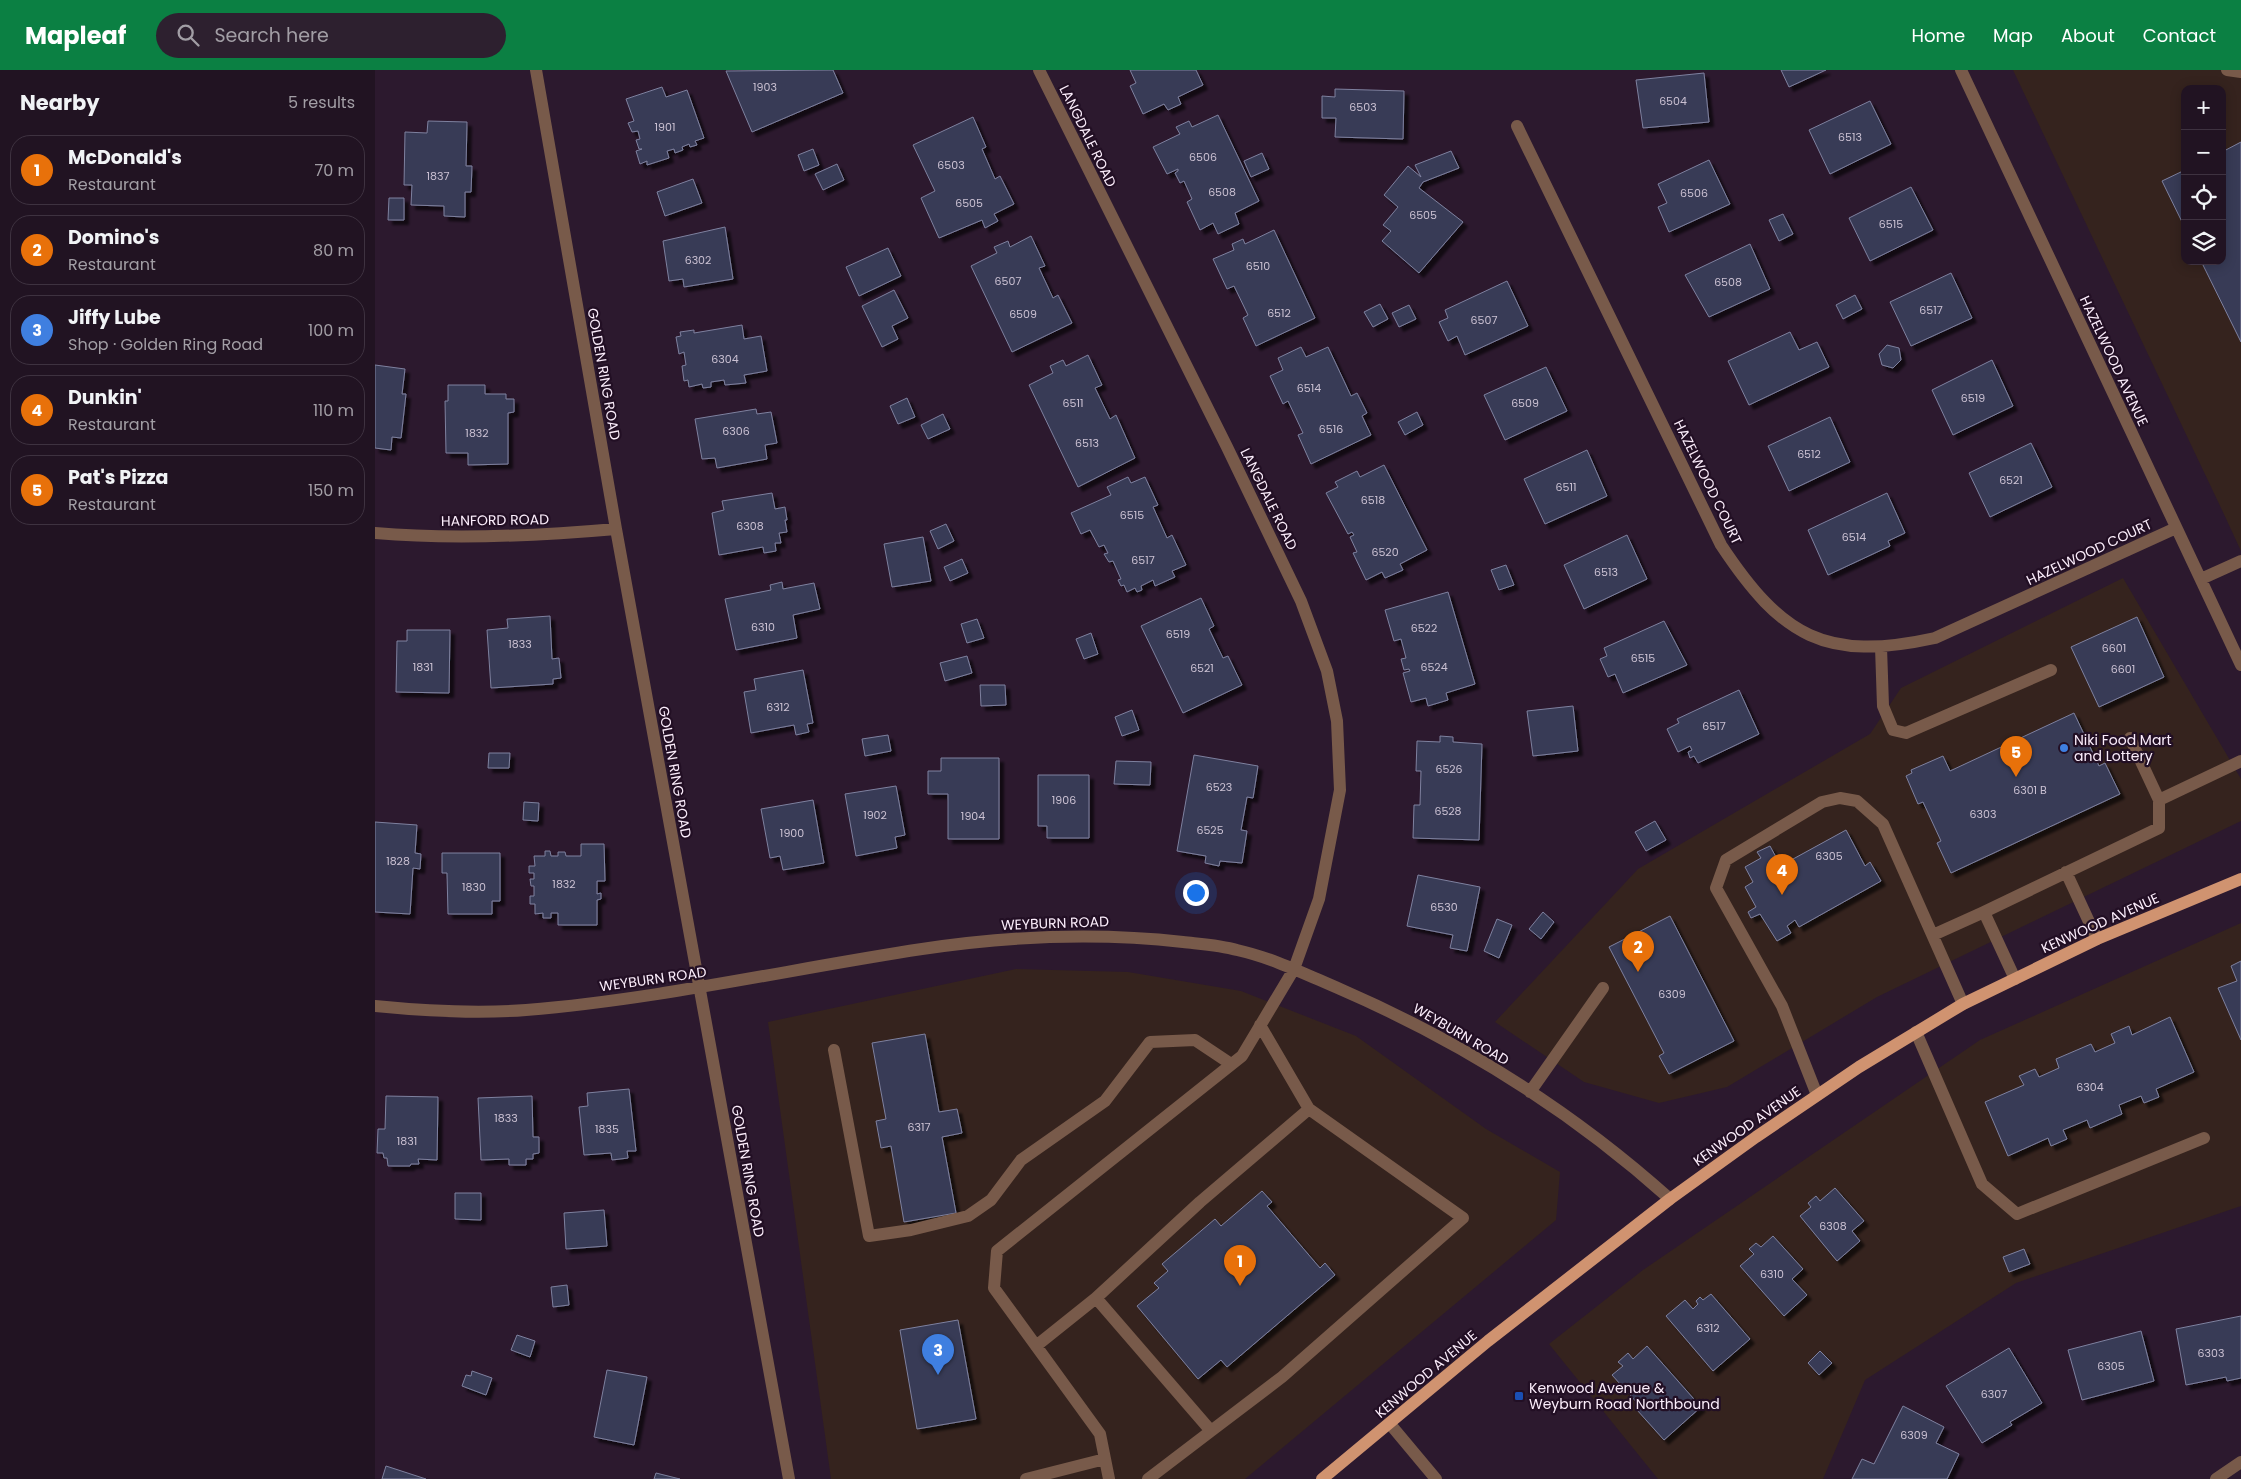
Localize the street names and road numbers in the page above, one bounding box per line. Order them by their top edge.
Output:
street label: LANGDALE ROAD [1055,82,1121,191]
street label: HAZELWOOD AVENUE [2075,293,2153,429]
street label: GOLDEN RING ROAD [583,306,625,442]
street label: HAZELWOOD COURT [1669,416,1747,548]
street label: LANGDALE ROAD [1236,445,1302,554]
street label: HANFORD ROAD [441,509,549,531]
street label: HAZELWOOD COURT [2023,514,2156,590]
street label: GOLDEN RING ROAD [654,704,696,840]
street label: KENWOOD AVENUE [2038,888,2162,958]
street label: WEYBURN ROAD [1001,911,1109,935]
street label: WEYBURN ROAD [598,962,708,996]
street label: WEYBURN ROAD [1409,998,1513,1070]
street label: KENWOOD AVENUE [1689,1081,1805,1171]
street label: GOLDEN RING ROAD [727,1103,769,1239]
street label: KENWOOD AVENUE [1371,1325,1481,1423]

